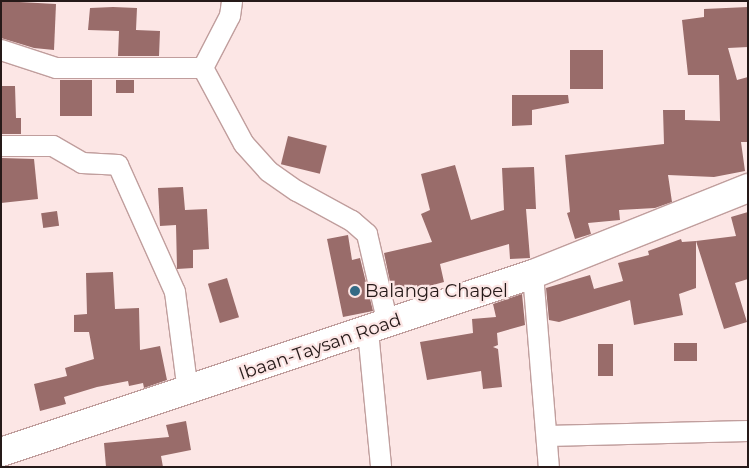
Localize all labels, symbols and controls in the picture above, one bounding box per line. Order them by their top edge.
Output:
place label: Balanga Chapel [365,280,508,302]
marker: Balanga Chapel [349,285,361,297]
street label: Ibaan-Taysan Road [236,309,404,385]

